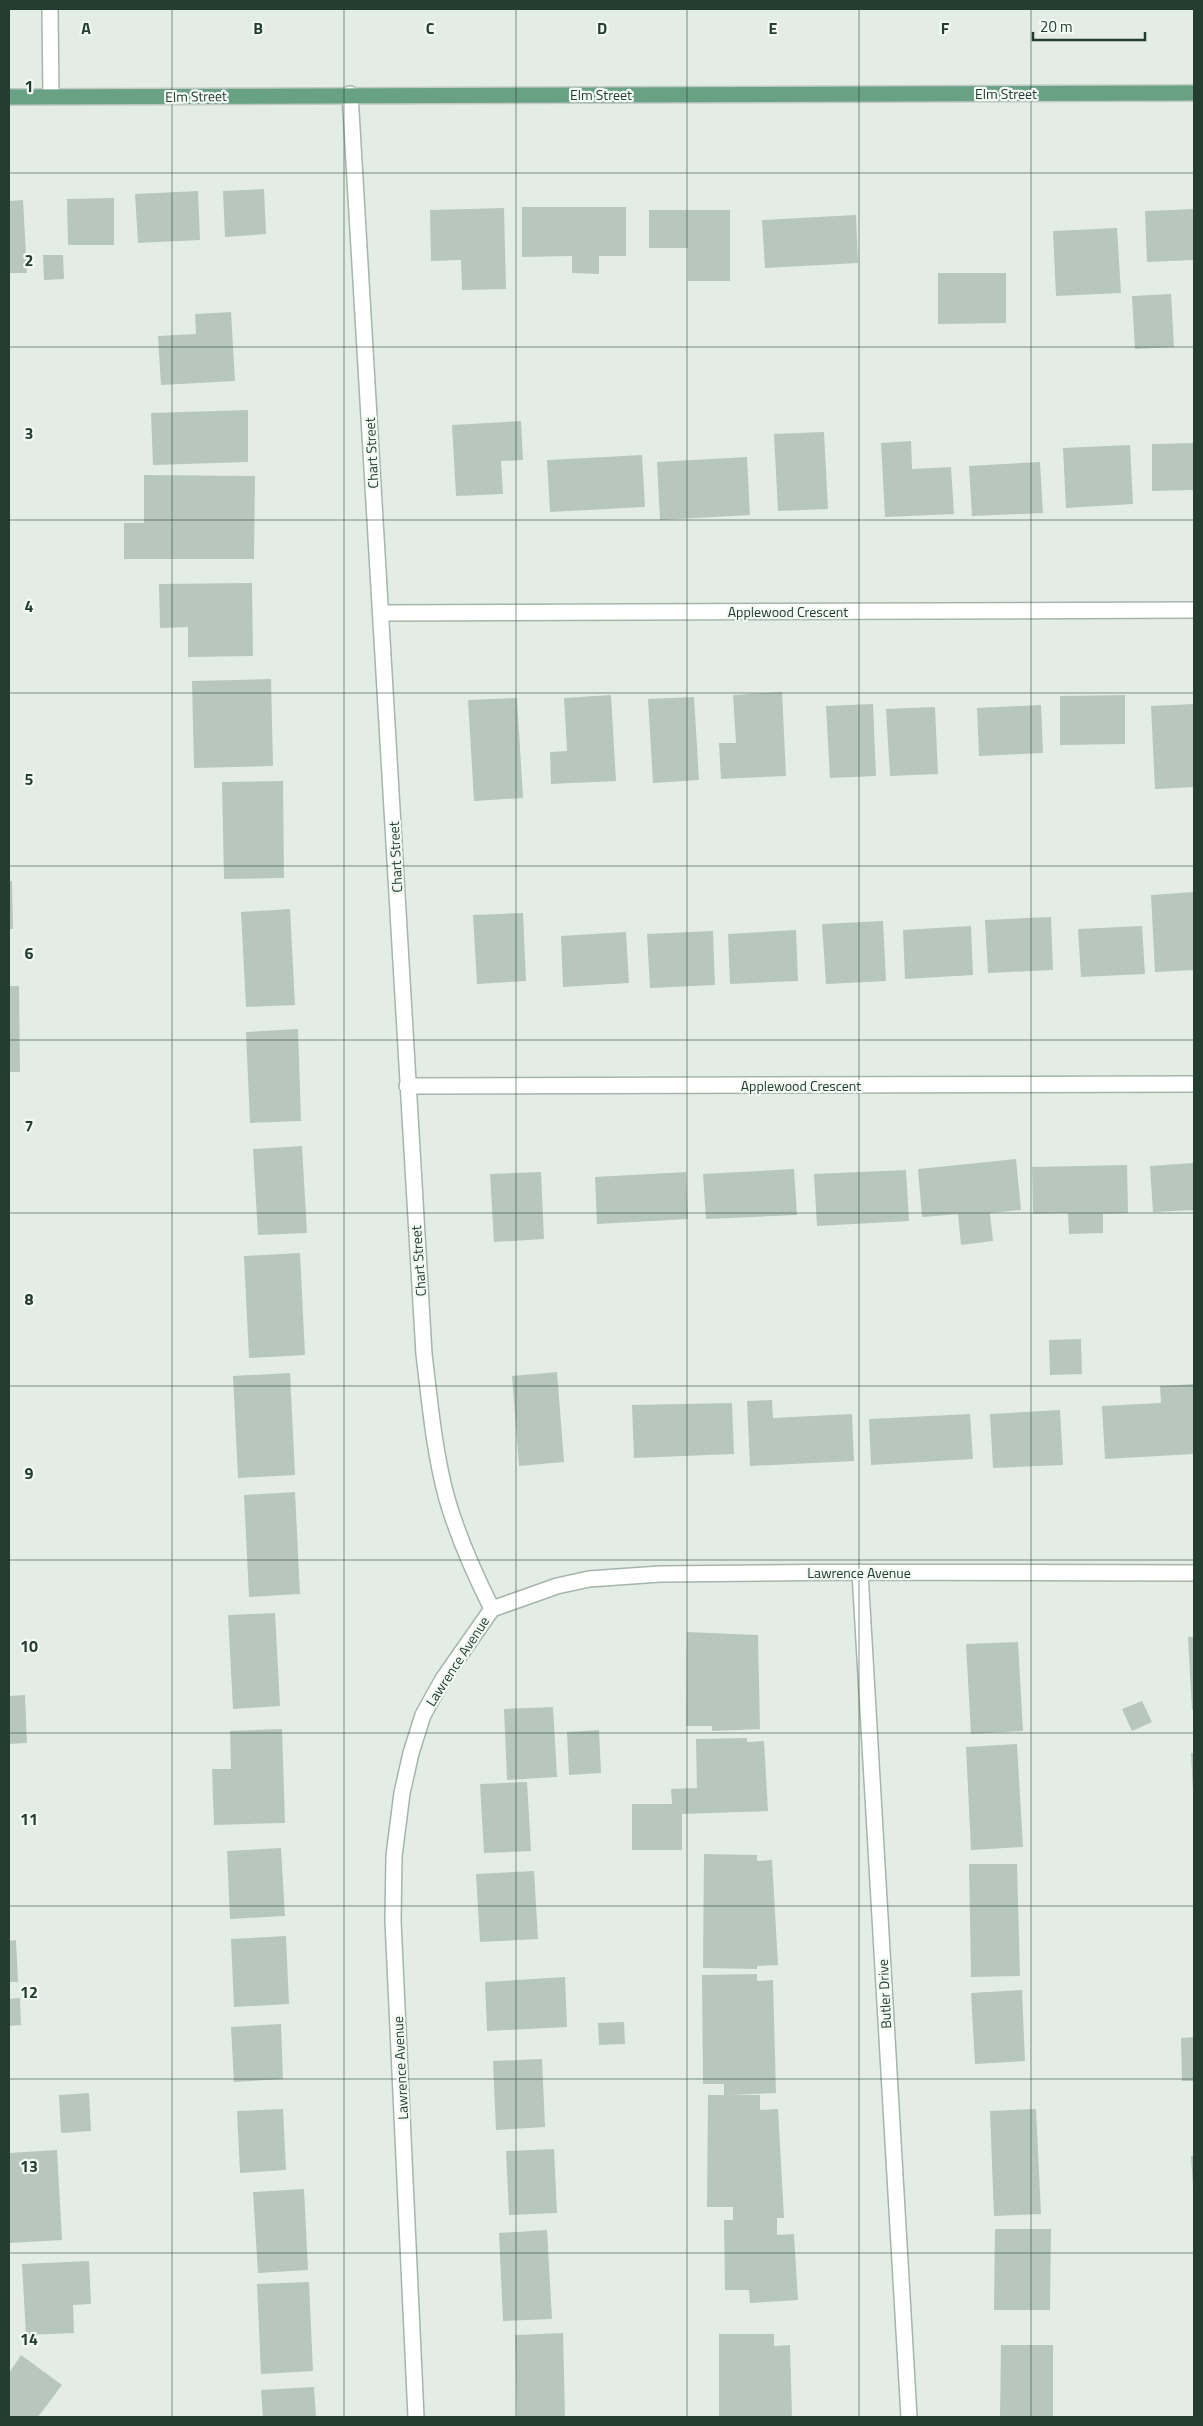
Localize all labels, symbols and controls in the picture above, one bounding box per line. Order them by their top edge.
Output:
scale bar [1033,10,1146,42]
text: 20 m [1040,15,1073,38]
text: A [81,16,91,40]
text: B [253,16,263,40]
text: C [426,16,435,40]
text: D [597,16,607,40]
text: E [769,16,778,40]
text: F [941,16,950,40]
text: 1 [25,74,33,98]
street label: Elm Street [975,83,1037,104]
street label: Elm Street [570,84,632,105]
street label: Elm Street [165,85,227,107]
text: 2 [25,248,33,272]
street label: Chart Street [359,417,383,489]
text: 3 [25,421,33,445]
text: 4 [25,594,34,618]
street label: Applewood Crescent [728,601,848,622]
text: 5 [25,767,34,791]
street label: Chart Street [383,821,407,893]
text: 6 [25,941,34,965]
street label: Applewood Crescent [741,1075,861,1096]
text: 7 [25,1114,33,1138]
street label: Chart Street [405,1225,431,1297]
text: 8 [25,1287,34,1311]
text: 9 [25,1461,34,1485]
street label: Lawrence Avenue [807,1562,911,1583]
street label: Lawrence Avenue [420,1612,494,1710]
text: 10 [20,1634,38,1658]
text: 11 [20,1807,38,1831]
street label: Butler Drive [872,1959,896,2029]
text: 12 [20,1980,38,2004]
street label: Lawrence Avenue [387,2016,413,2120]
text: 13 [20,2154,38,2178]
text: 14 [20,2327,38,2351]

